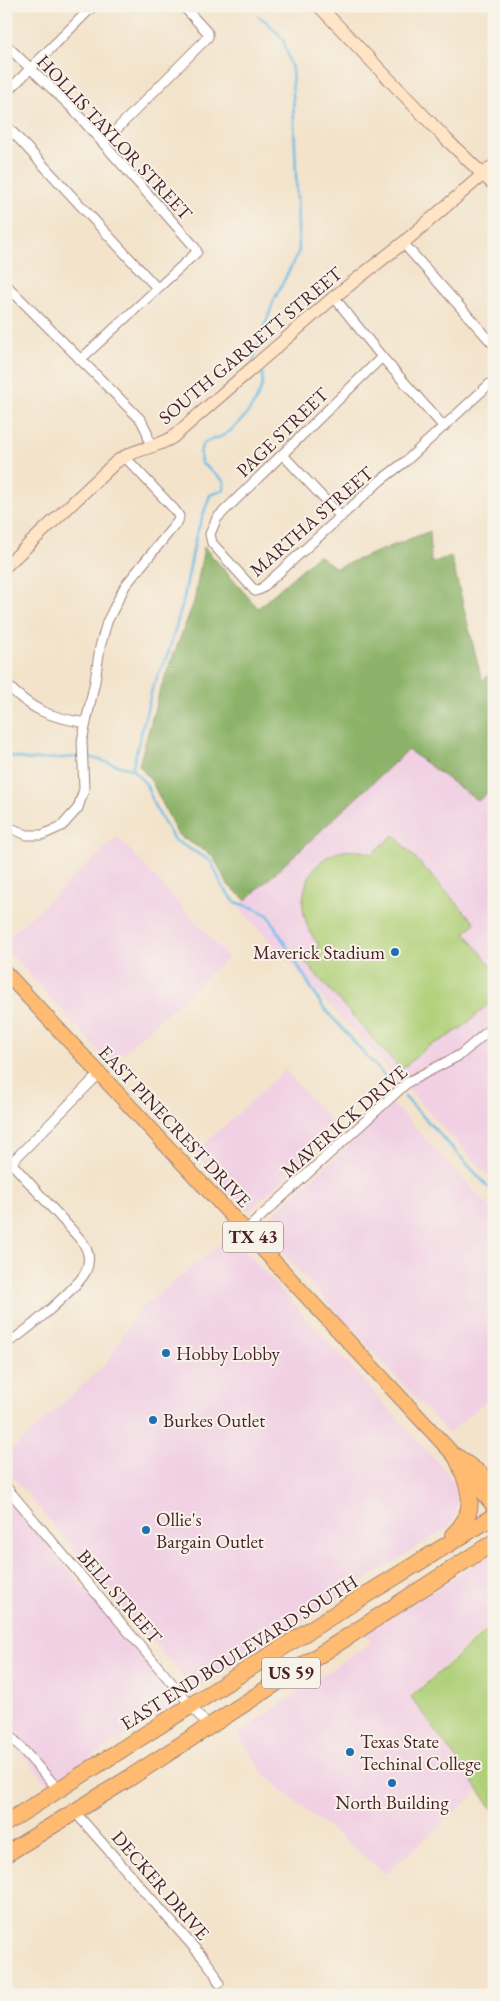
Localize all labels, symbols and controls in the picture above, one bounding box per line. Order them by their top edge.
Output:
street label: HOLLIS TAYLOR STREET [31,49,198,225]
street label: SOUTH GARRETT STREET [153,261,348,430]
street label: PAGE STREET [231,382,334,483]
street label: MARTHA STREET [244,461,379,582]
place label: Maverick Stadium [253,940,385,965]
marker: Maverick Stadium [389,946,401,958]
street label: EAST PINECREST DRIVE [93,1040,257,1213]
street label: MAVERICK DRIVE [276,1060,413,1183]
road number: TX 43 [223,1222,283,1252]
place label: Hobby Lobby [176,1341,281,1366]
marker: Hobby Lobby [160,1347,172,1359]
place label: Burkes Outlet [163,1408,265,1433]
marker: Burkes Outlet [147,1414,159,1426]
place label: Ollie's Bargain Outlet [156,1507,264,1554]
marker: Ollie's Bargain Outlet [140,1524,152,1536]
street label: BELL STREET [72,1544,168,1649]
street label: EAST END BOULEVARD SOUTH [116,1569,363,1736]
road number: US 59 [262,1658,320,1689]
place label: Texas State Techinal College [360,1729,481,1776]
marker: Texas State Techinal College [344,1746,356,1758]
marker: North Building [386,1777,398,1789]
place label: North Building [335,1790,449,1815]
street label: DECKER DRIVE [106,1825,215,1946]

